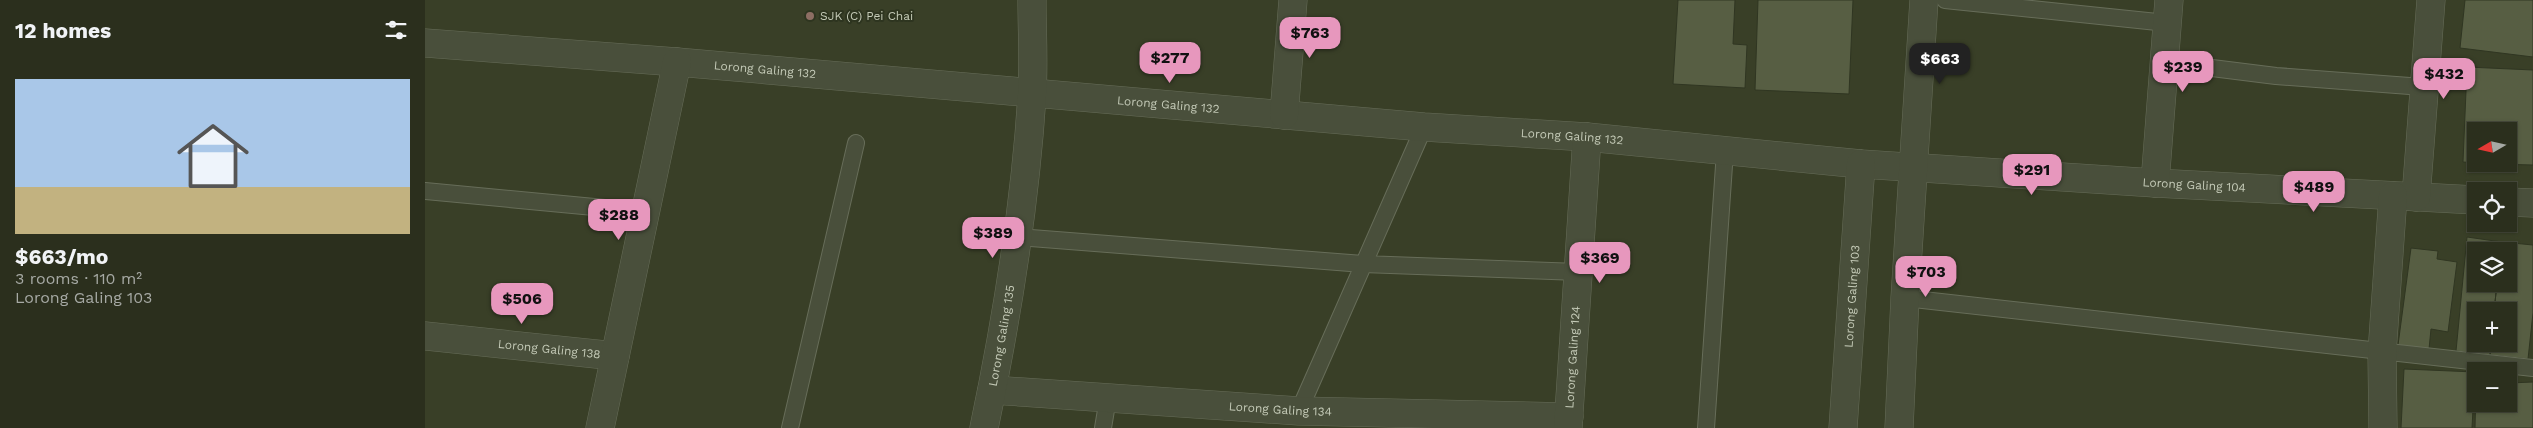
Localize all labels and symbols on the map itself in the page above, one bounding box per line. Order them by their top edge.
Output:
place label: SJK (C) Pei Chai [820,9,913,23]
marker: SJK (C) Pei Chai [804,10,816,22]
pin: $763 [1280,17,1340,59]
pin: $277 [1140,42,1200,84]
pin: $663 [1910,42,1970,85]
pin: $239 [2153,51,2213,93]
street label: Lorong Galing 132 [713,58,817,81]
pin: $432 [2414,58,2474,100]
street label: Lorong Galing 132 [1117,93,1220,116]
north arrow [2467,122,2517,172]
street label: Lorong Galing 132 [1520,126,1624,148]
pin: $291 [2002,154,2062,196]
pin: $489 [2284,170,2344,213]
street label: Lorong Galing 104 [2142,175,2246,195]
pin: $288 [589,198,649,241]
pin: $389 [963,216,1023,259]
pin: $369 [1570,242,1630,284]
street label: Lorong Galing 103 [1841,244,1862,348]
pin: $703 [1896,256,1956,298]
pin: $506 [492,282,552,325]
street label: Lorong Galing 135 [986,284,1017,388]
street label: Lorong Galing 124 [1562,305,1583,409]
street label: Lorong Galing 138 [497,337,601,361]
street label: Lorong Galing 134 [1228,399,1332,419]

